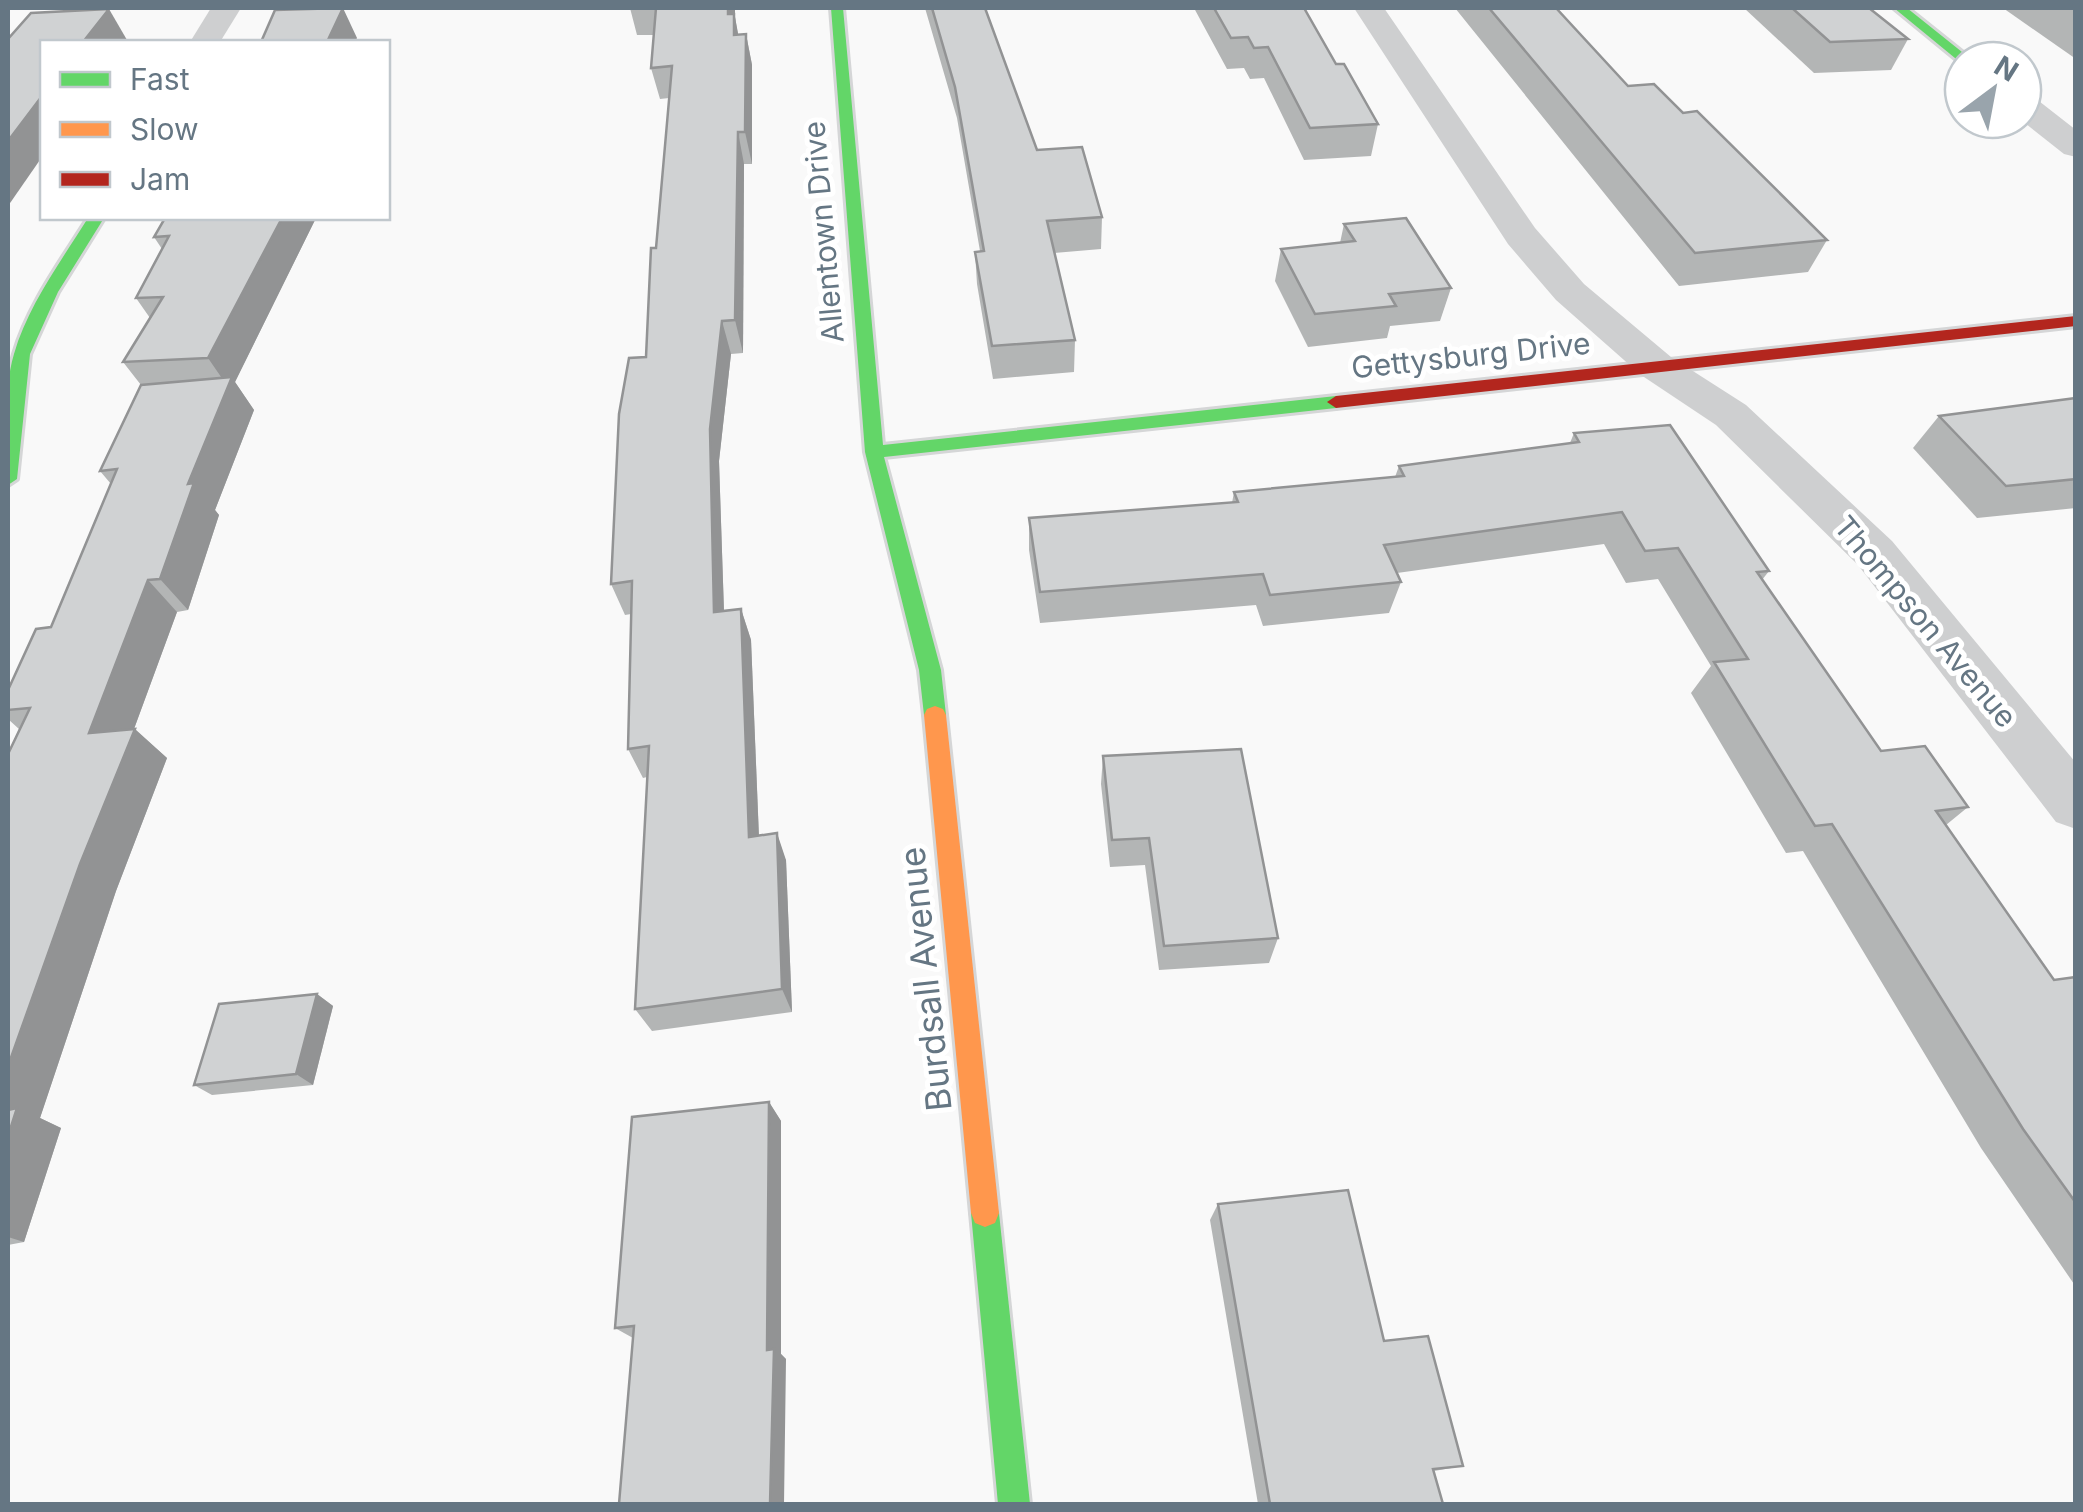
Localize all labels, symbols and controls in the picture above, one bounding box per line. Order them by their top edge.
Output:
legend [40,40,390,220]
north arrow [1943,40,2043,140]
text: N [1988,49,2024,89]
text: Fast [130,61,190,97]
text: Slow [130,111,199,147]
street label: Allentown Drive [795,120,851,345]
text: Jam [130,161,190,197]
street label: Gettysburg Drive [1350,325,1592,385]
street label: Thompson Avenue [1827,508,2025,734]
street label: Burdsall Avenue [890,845,960,1113]

